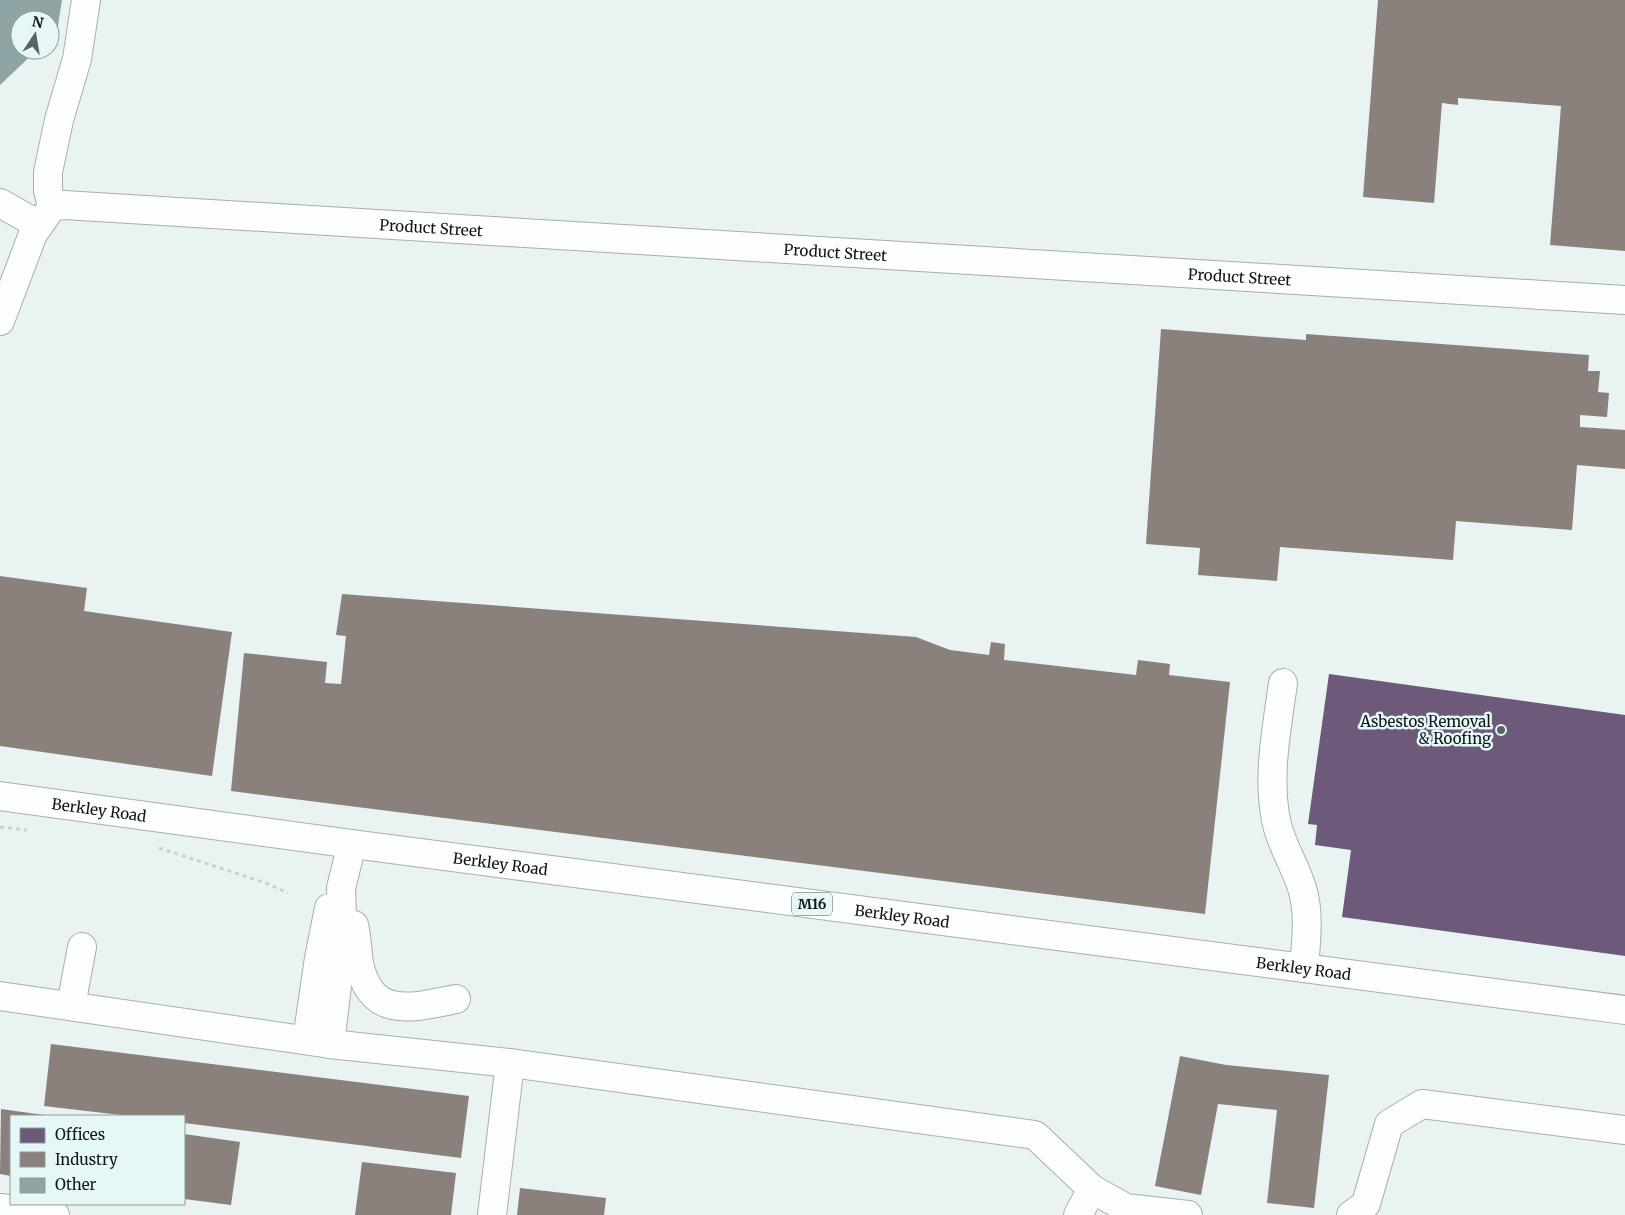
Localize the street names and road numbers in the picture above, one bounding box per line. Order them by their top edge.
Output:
street label: Product Street [379,215,483,240]
street label: Product Street [783,239,888,265]
street label: Product Street [1187,264,1292,289]
street label: Berkley Road [51,794,148,825]
street label: Berkley Road [452,848,549,879]
road number: M16 [792,892,832,916]
street label: Berkley Road [854,900,951,931]
street label: Berkley Road [1255,953,1352,984]

